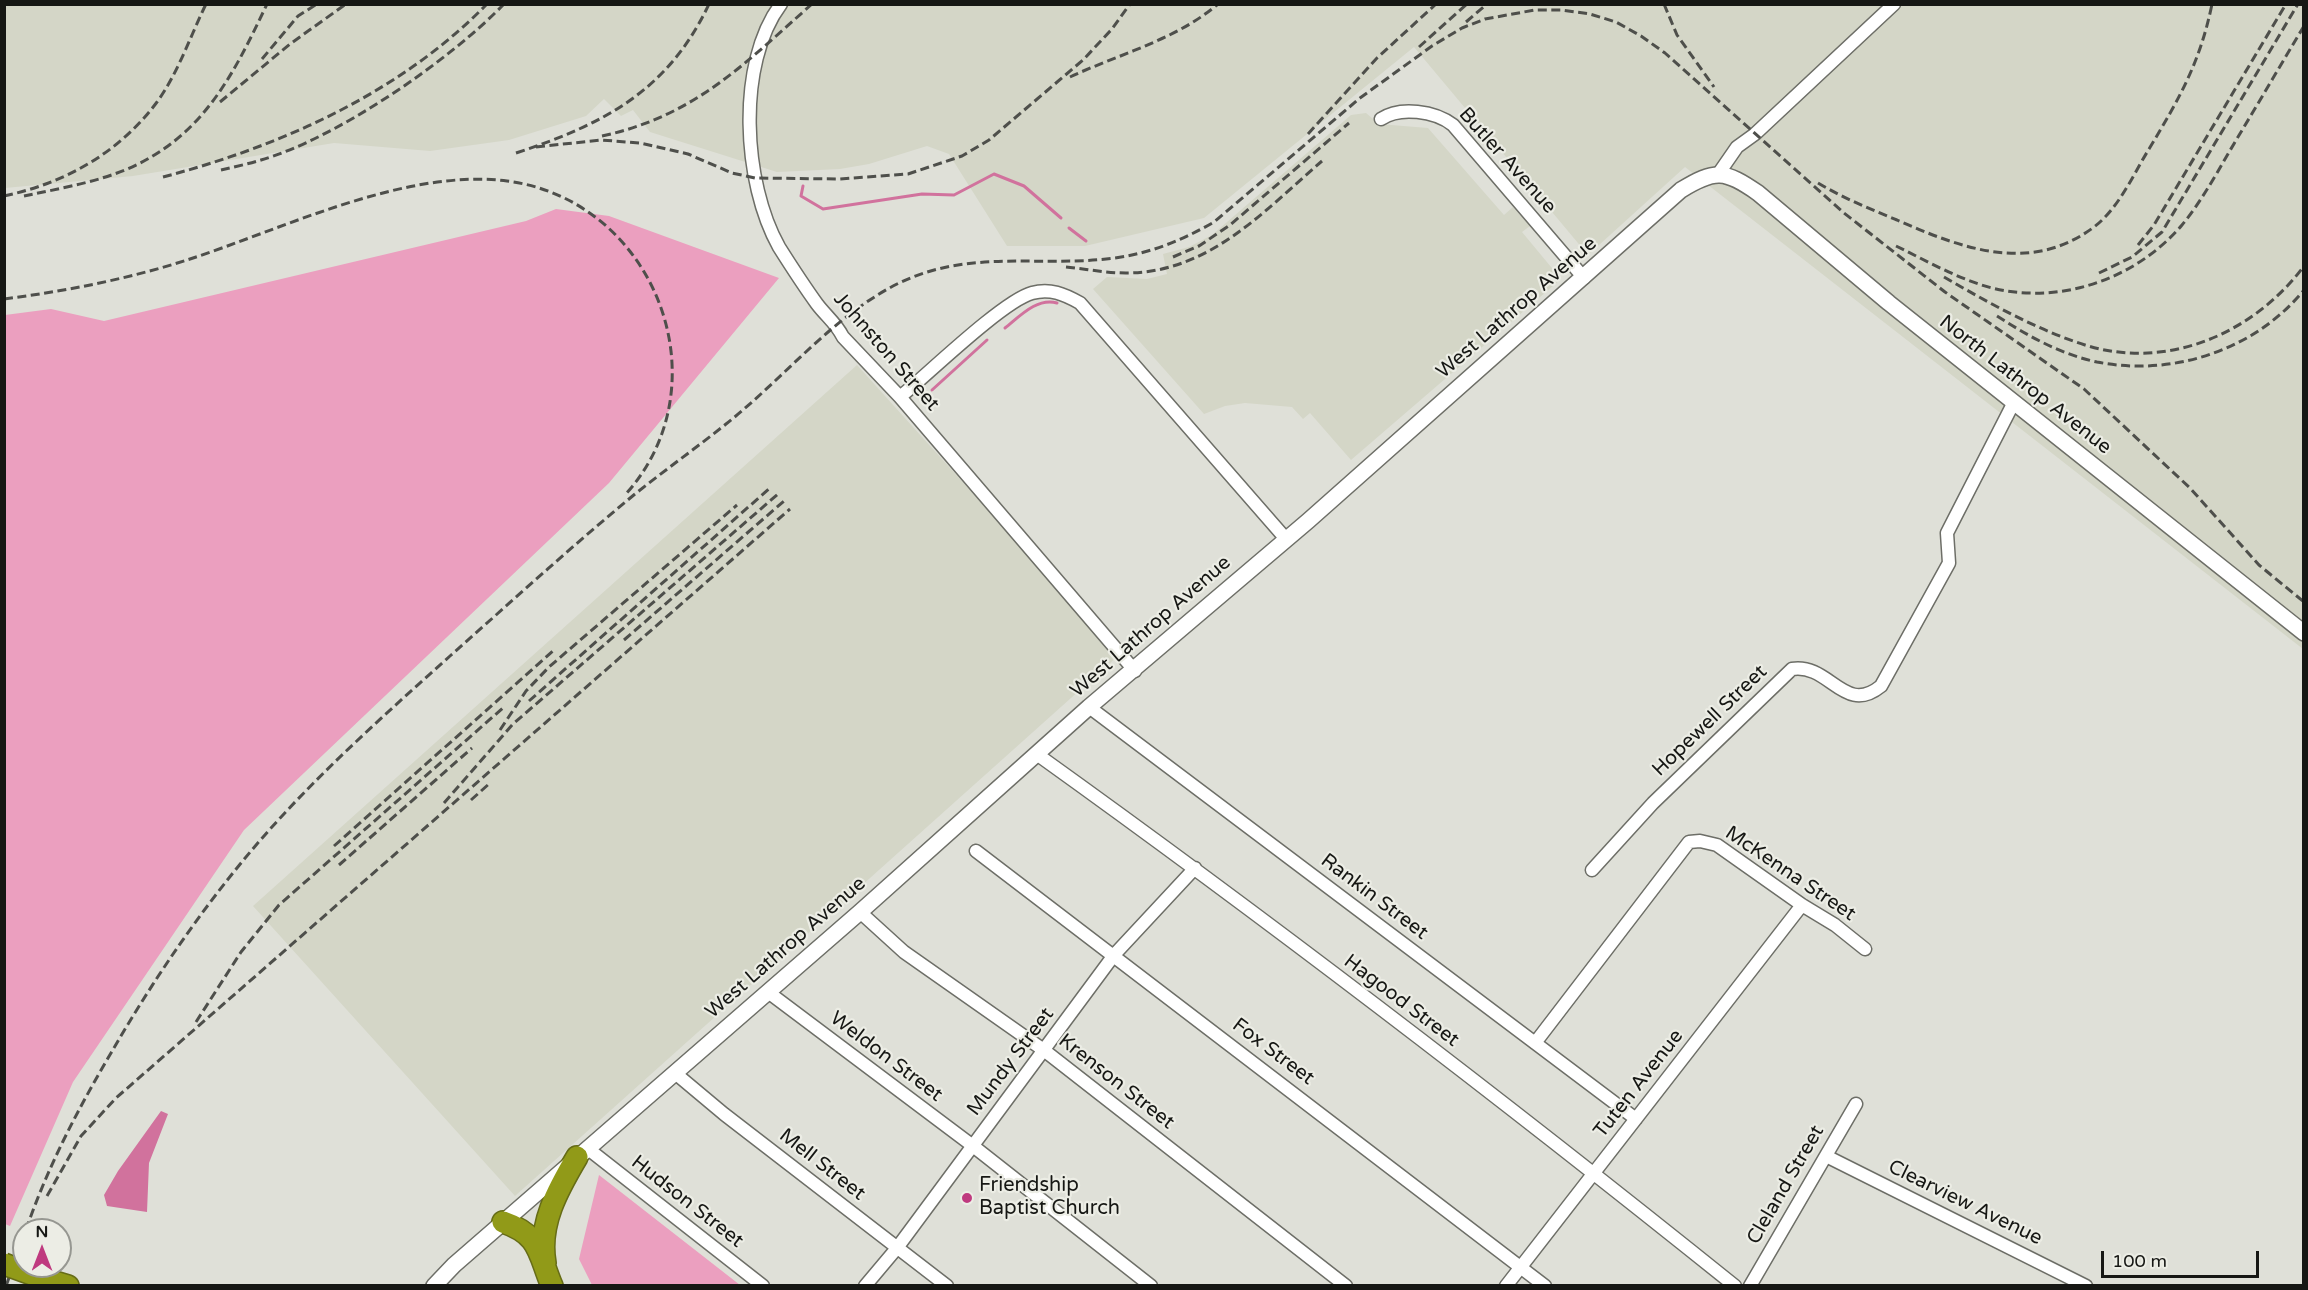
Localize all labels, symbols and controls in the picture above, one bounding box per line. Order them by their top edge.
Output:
street label: Butler Avenue [1453,103,1561,219]
street label: West Lathrop Avenue [1432,232,1602,384]
street label: Johnston Street [828,288,944,416]
street label: North Lathrop Avenue [1934,310,2116,460]
street label: West Lathrop Avenue [1066,551,1236,703]
street label: Hopewell Street [1648,660,1772,782]
street label: McKenna Street [1720,821,1860,927]
street label: Rankin Street [1316,849,1432,945]
street label: West Lathrop Avenue [701,872,871,1024]
street label: Hagood Street [1339,950,1463,1052]
street label: Mundy Street [963,1003,1059,1121]
street label: Weldon Street [825,1007,947,1107]
street label: Fox Street [1227,1013,1319,1091]
street label: Tuten Avenue [1589,1025,1689,1143]
street label: Krenson Street [1053,1029,1179,1135]
street label: Cleland Street [1742,1121,1830,1249]
street label: Mell Street [774,1124,870,1206]
street label: Hudson Street [626,1151,748,1253]
street label: Clearview Avenue [1884,1155,2046,1251]
place label: Friendship Baptist Church [979,1174,1120,1221]
marker: Friendship Baptist Church [960,1191,974,1205]
north arrow [12,1218,72,1278]
text: N [36,1222,48,1242]
scale bar [2104,1239,2262,1277]
text: 100 m [2112,1250,2167,1272]

